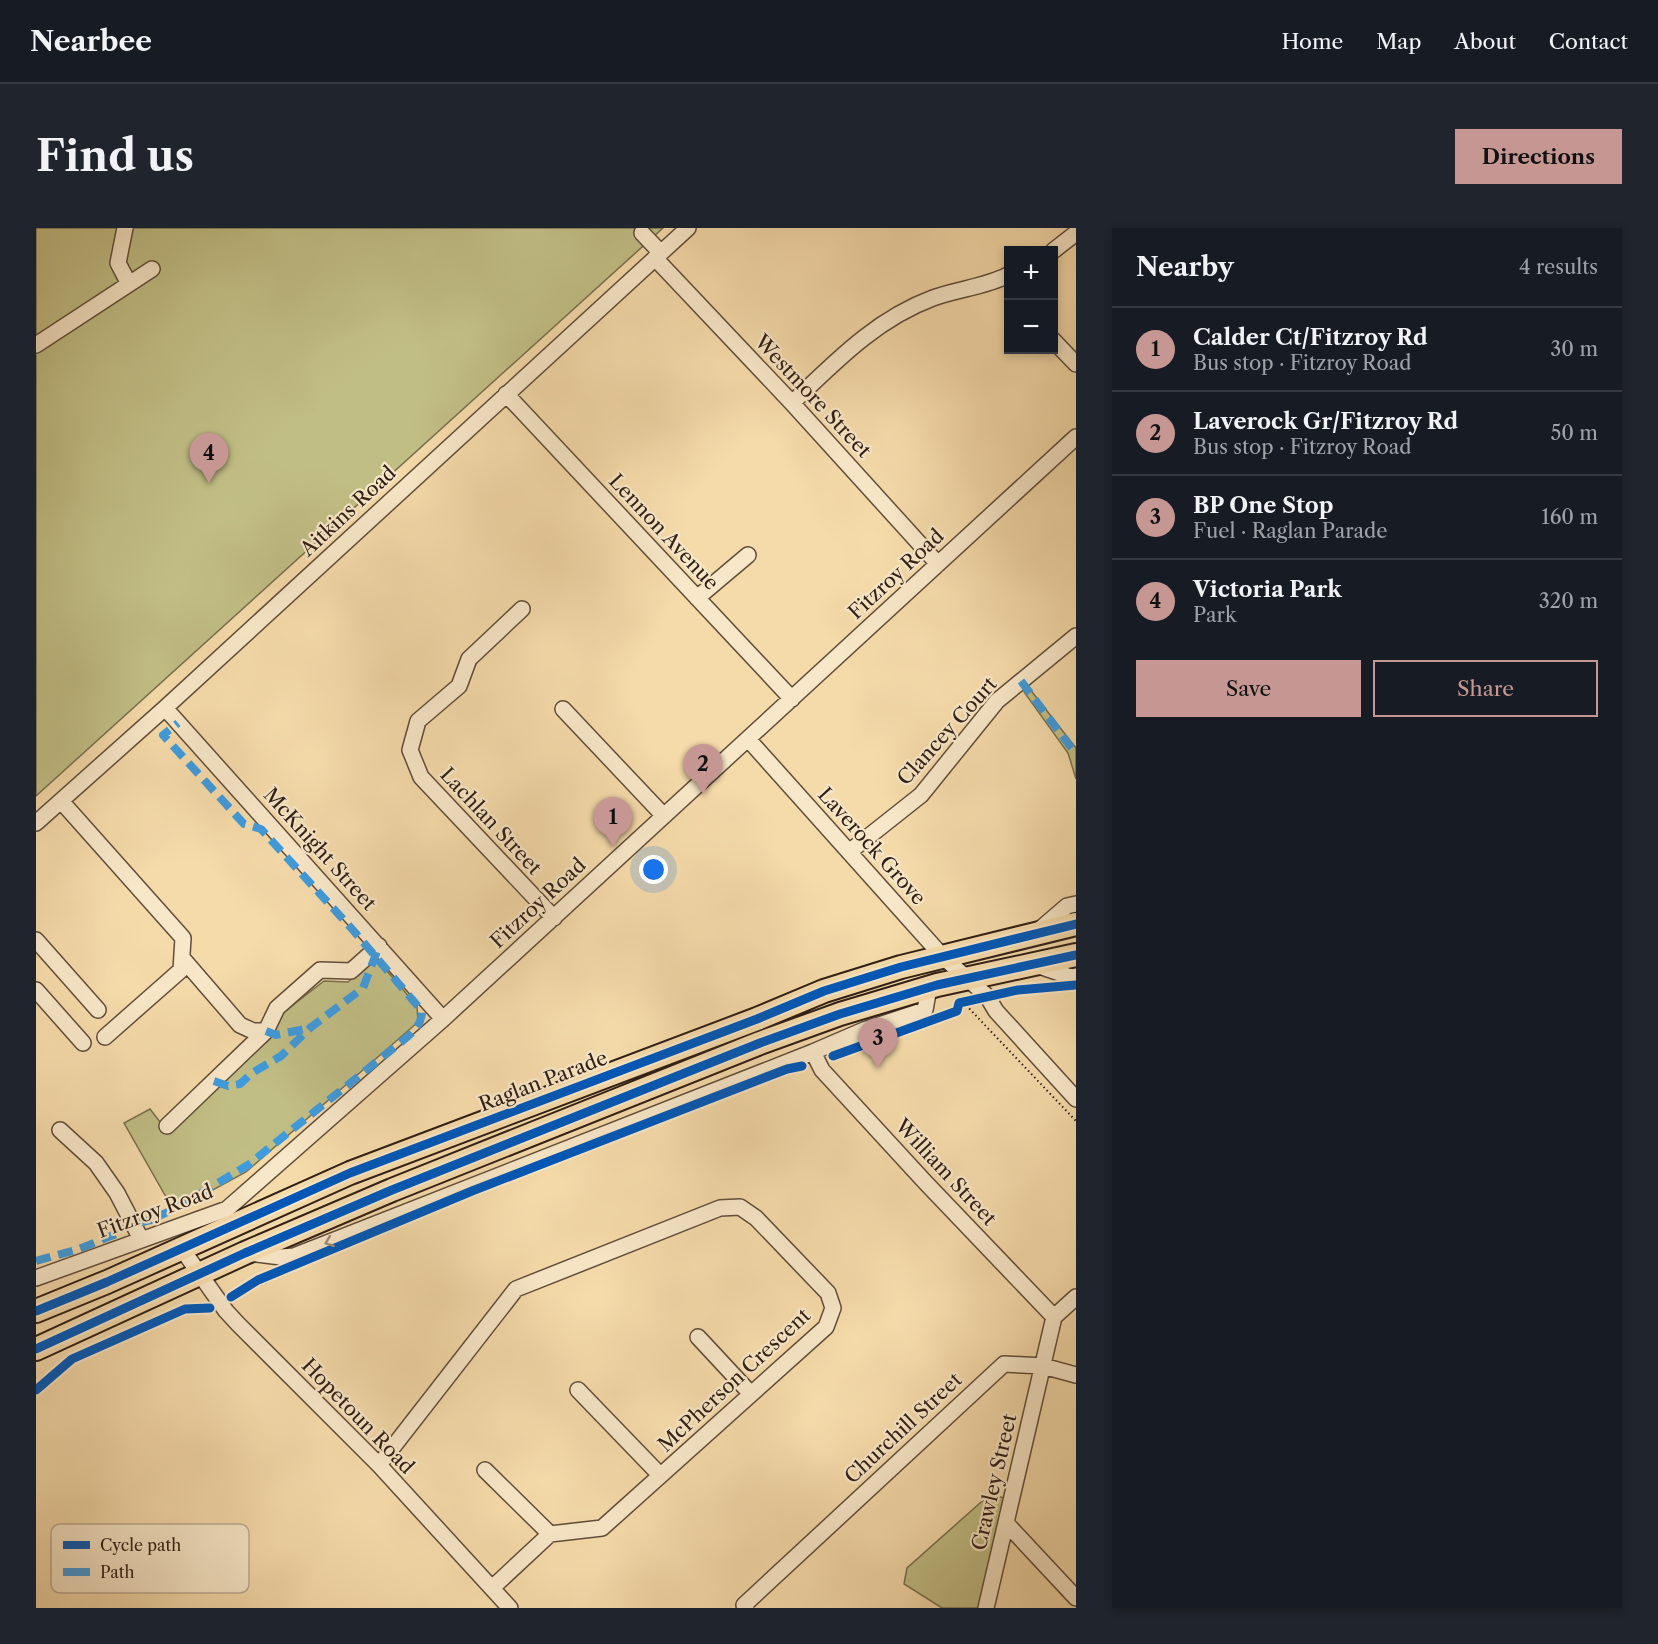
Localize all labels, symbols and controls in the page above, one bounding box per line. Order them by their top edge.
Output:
text: Nearbee [30,24,152,58]
text: Home [1282,29,1343,54]
text: Map [1376,29,1421,54]
text: About [1454,29,1516,54]
text: Contact [1549,29,1628,54]
button: Directions [1455,129,1622,184]
text: Find us [36,130,194,182]
map controls [1004,246,1058,354]
button: + [1004,246,1058,300]
text: Nearby [1136,251,1234,283]
text: 4 results [1519,255,1598,279]
button: − [1004,300,1058,354]
text: Calder Ct/Fitzroy Rd [1193,324,1428,351]
street label: Westmore Street [749,329,876,462]
text: 1 [1151,337,1160,361]
text: 30 m [1550,337,1598,361]
text: Bus stop · Fitzroy Road [1193,351,1411,375]
text: Laverock Gr/Fitzroy Rd [1193,408,1458,435]
text: 2 [1150,421,1161,445]
text: 50 m [1551,421,1598,445]
pin: 4 [190,434,228,483]
text: Bus stop · Fitzroy Road [1193,435,1411,459]
street label: Aitkins Road [295,461,401,562]
street label: Lennon Avenue [604,469,724,595]
text: BP One Stop [1193,492,1334,519]
text: 3 [1150,505,1161,529]
text: 160 m [1541,505,1598,529]
text: Fuel · Raglan Parade [1193,519,1387,543]
street label: Fitzroy Road [843,524,949,624]
text: Victoria Park [1193,576,1342,603]
text: 4 [1150,589,1161,613]
text: 320 m [1539,589,1598,613]
text: Park [1193,603,1236,627]
button: Save [1136,660,1361,717]
button: Share [1373,660,1598,717]
street label: Clancey Court [892,672,1002,790]
pin: 2 [684,744,722,794]
street label: Lachlan Street [435,762,547,880]
street label: Laverock Grove [813,782,931,910]
street label: McKnight Street [259,783,381,915]
pin: 1 [594,798,632,847]
street label: Fitzroy Road [485,853,591,953]
your location [639,855,668,884]
pin: 3 [858,1018,898,1068]
street label: Raglan Parade [475,1045,611,1117]
street label: William Street [890,1113,1002,1230]
street label: Fitzroy Road [94,1179,216,1243]
one-way arrow [324,1235,335,1247]
street label: McPherson Crescent [653,1303,815,1457]
street label: Hopetoun Road [297,1353,419,1479]
street label: Churchill Street [839,1368,967,1488]
street label: Crawley Street [967,1411,1021,1553]
legend [51,1524,249,1593]
text: Cycle path [100,1535,181,1555]
text: Path [100,1562,134,1582]

